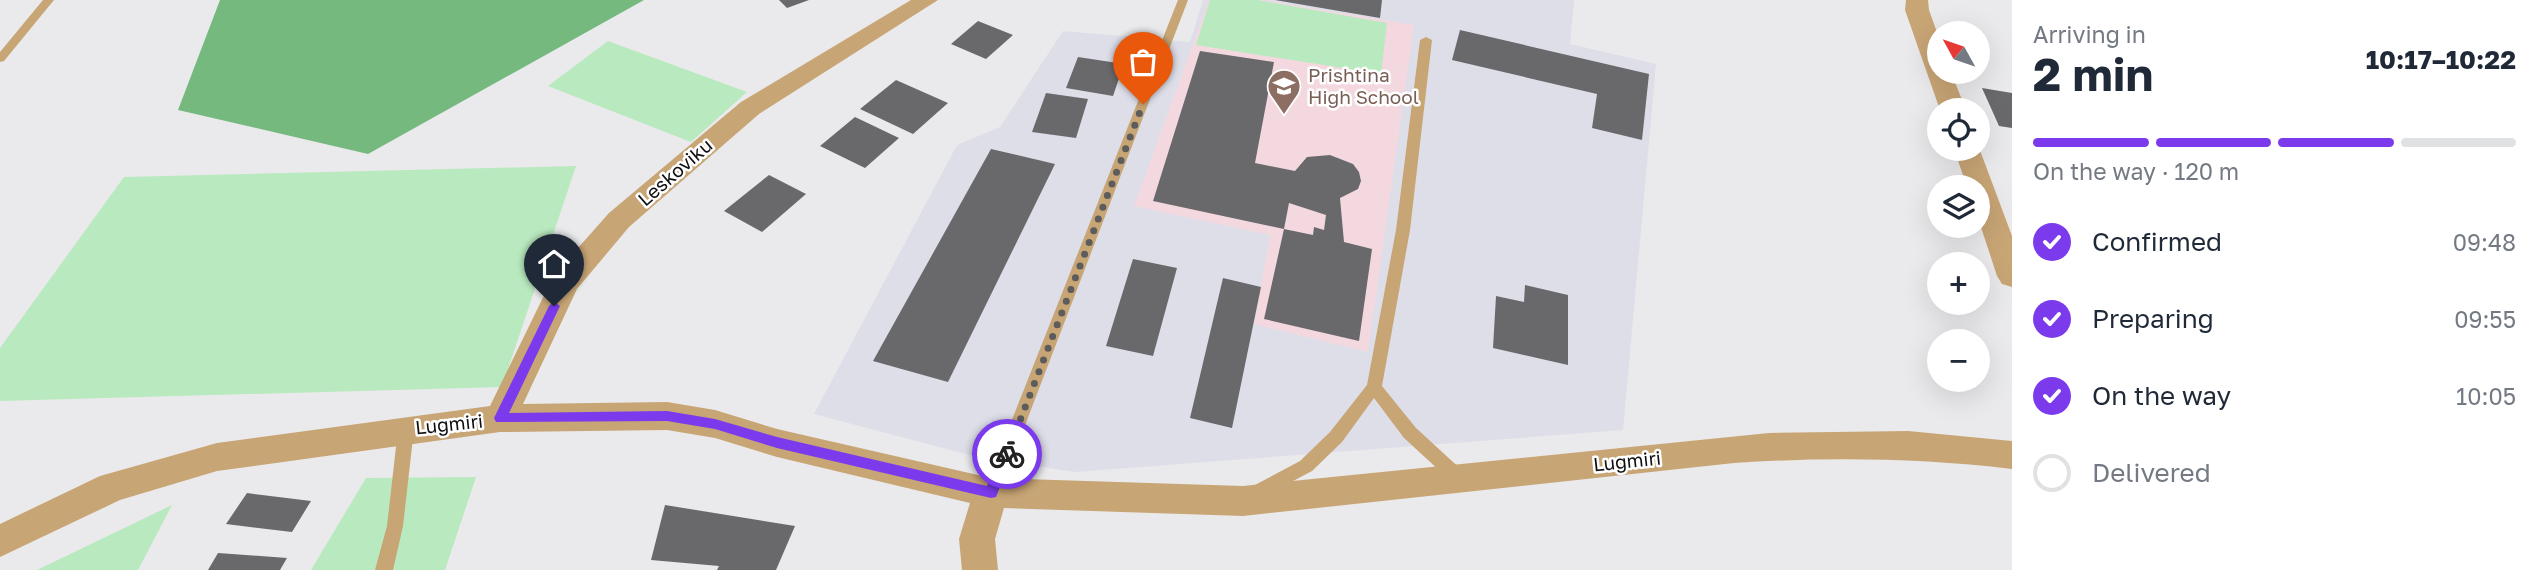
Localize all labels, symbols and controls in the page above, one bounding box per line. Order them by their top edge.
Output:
text: Arriving in [2033,20,2146,48]
north arrow [1927,21,1990,84]
map controls [1927,21,1990,392]
pin [1113,32,1173,104]
icon: bag [1124,43,1162,81]
text: 10:17–10:22 [2366,44,2516,75]
text: 2 min [2033,46,2153,101]
place label: Prishtina High School [1308,63,1419,108]
school or university icon: Prishtina High School [1265,67,1303,116]
button: locate [1927,98,1990,161]
street label: Leskoviku [633,133,717,210]
text: On the way · 120 m [2033,157,2239,185]
button: layers [1927,175,1990,238]
icon: check [2033,223,2071,261]
text: Confirmed [2092,226,2222,257]
text: 09:48 [2453,228,2516,256]
pin [524,234,584,306]
icon: home [535,245,573,283]
button: + [1927,252,1990,315]
icon: check [2033,300,2071,338]
text: Preparing [2092,303,2214,334]
text: 09:55 [2454,305,2516,333]
button: − [1927,329,1990,392]
icon: check [2033,377,2071,415]
text: On the way [2092,380,2231,411]
text: 10:05 [2456,382,2516,410]
street label: Lugmiri [414,409,484,438]
courier [972,419,1042,489]
icon: bike [988,435,1026,473]
street label: Lugmiri [1592,446,1662,475]
text: Delivered [2092,457,2211,488]

